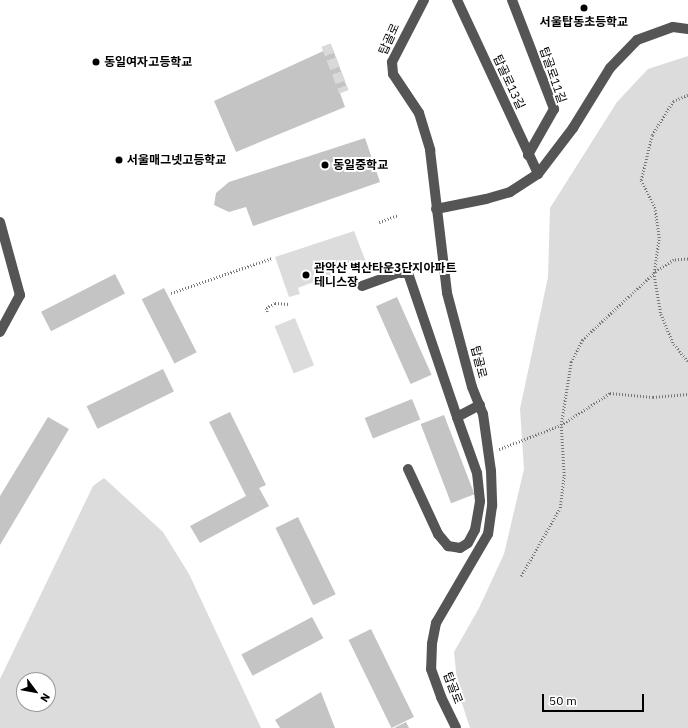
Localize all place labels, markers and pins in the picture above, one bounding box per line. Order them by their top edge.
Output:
marker: 서울탑동초등학교 [579,3,589,13]
place label: 서울탑동초등학교 [540,15,628,29]
place label: 동일여자고등학교 [104,55,192,69]
marker: 동일여자고등학교 [91,57,101,67]
place label: 서울매그넷고등학교 [127,153,226,167]
marker: 서울매그넷고등학교 [114,155,124,165]
place label: 동일중학교 [333,158,388,172]
marker: 동일중학교 [320,160,330,170]
place label: 관악산 벽산타운3단지아파트 테니스장 [314,261,457,289]
marker: 관악산 벽산타운3단지아파트 테니스장 [301,270,311,280]

